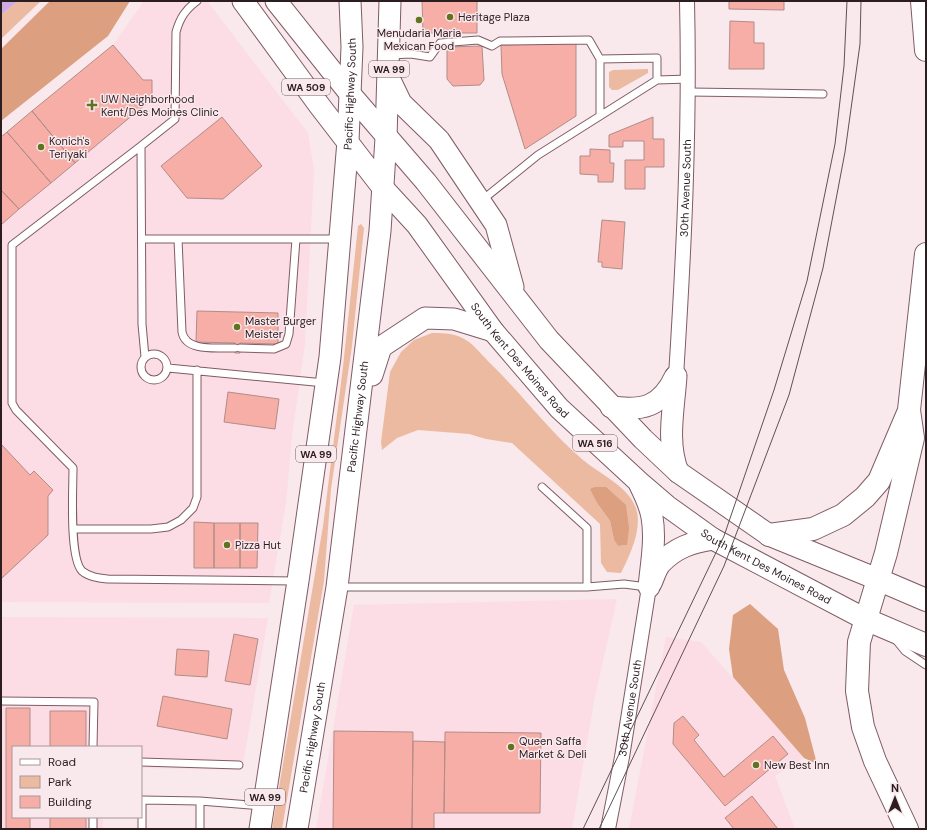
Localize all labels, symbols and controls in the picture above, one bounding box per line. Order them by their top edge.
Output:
place label: Heritage Plaza [458,10,530,24]
marker: Heritage Plaza [445,12,455,22]
marker: Menudaria Maria Mexican Food [414,15,424,25]
place label: Menudaria Maria Mexican Food [377,26,461,53]
street label: Pacific Highway South [340,38,359,151]
road number: WA 99 [369,61,409,77]
road number: WA 509 [282,79,330,95]
place label: UW Neighborhood Kent/Des Moines Clinic [101,92,219,119]
marker: UW Neighborhood Kent/Des Moines Clinic [86,99,98,111]
place label: Konich's Teriyaki [49,134,90,161]
street label: 30th Avenue South [677,139,694,237]
marker: Konich's Teriyaki [36,142,46,152]
street label: South Kent Des Moines Road [468,300,572,421]
place label: Master Burger Meister [245,314,316,341]
marker: Master Burger Meister [232,322,242,332]
street label: Pacific Highway South [344,360,371,473]
road number: WA 516 [573,435,617,451]
road number: WA 99 [296,446,336,462]
street label: South Kent Des Moines Road [698,526,834,607]
place label: Pizza Hut [235,538,281,552]
marker: Pizza Hut [222,540,232,550]
street label: 30th Avenue South [615,659,644,757]
street label: Pacific Highway South [296,681,328,794]
place label: Queen Saffa Market & Deli [519,734,587,761]
marker: Queen Saffa Market & Deli [506,742,516,752]
legend [12,746,142,818]
text: Road [48,754,76,770]
place label: New Best Inn [764,758,830,772]
marker: New Best Inn [751,760,761,770]
text: Park [48,774,72,790]
north arrow [875,778,915,818]
text: N [891,781,899,795]
road number: WA 99 [245,789,285,805]
text: Building [48,794,92,810]

